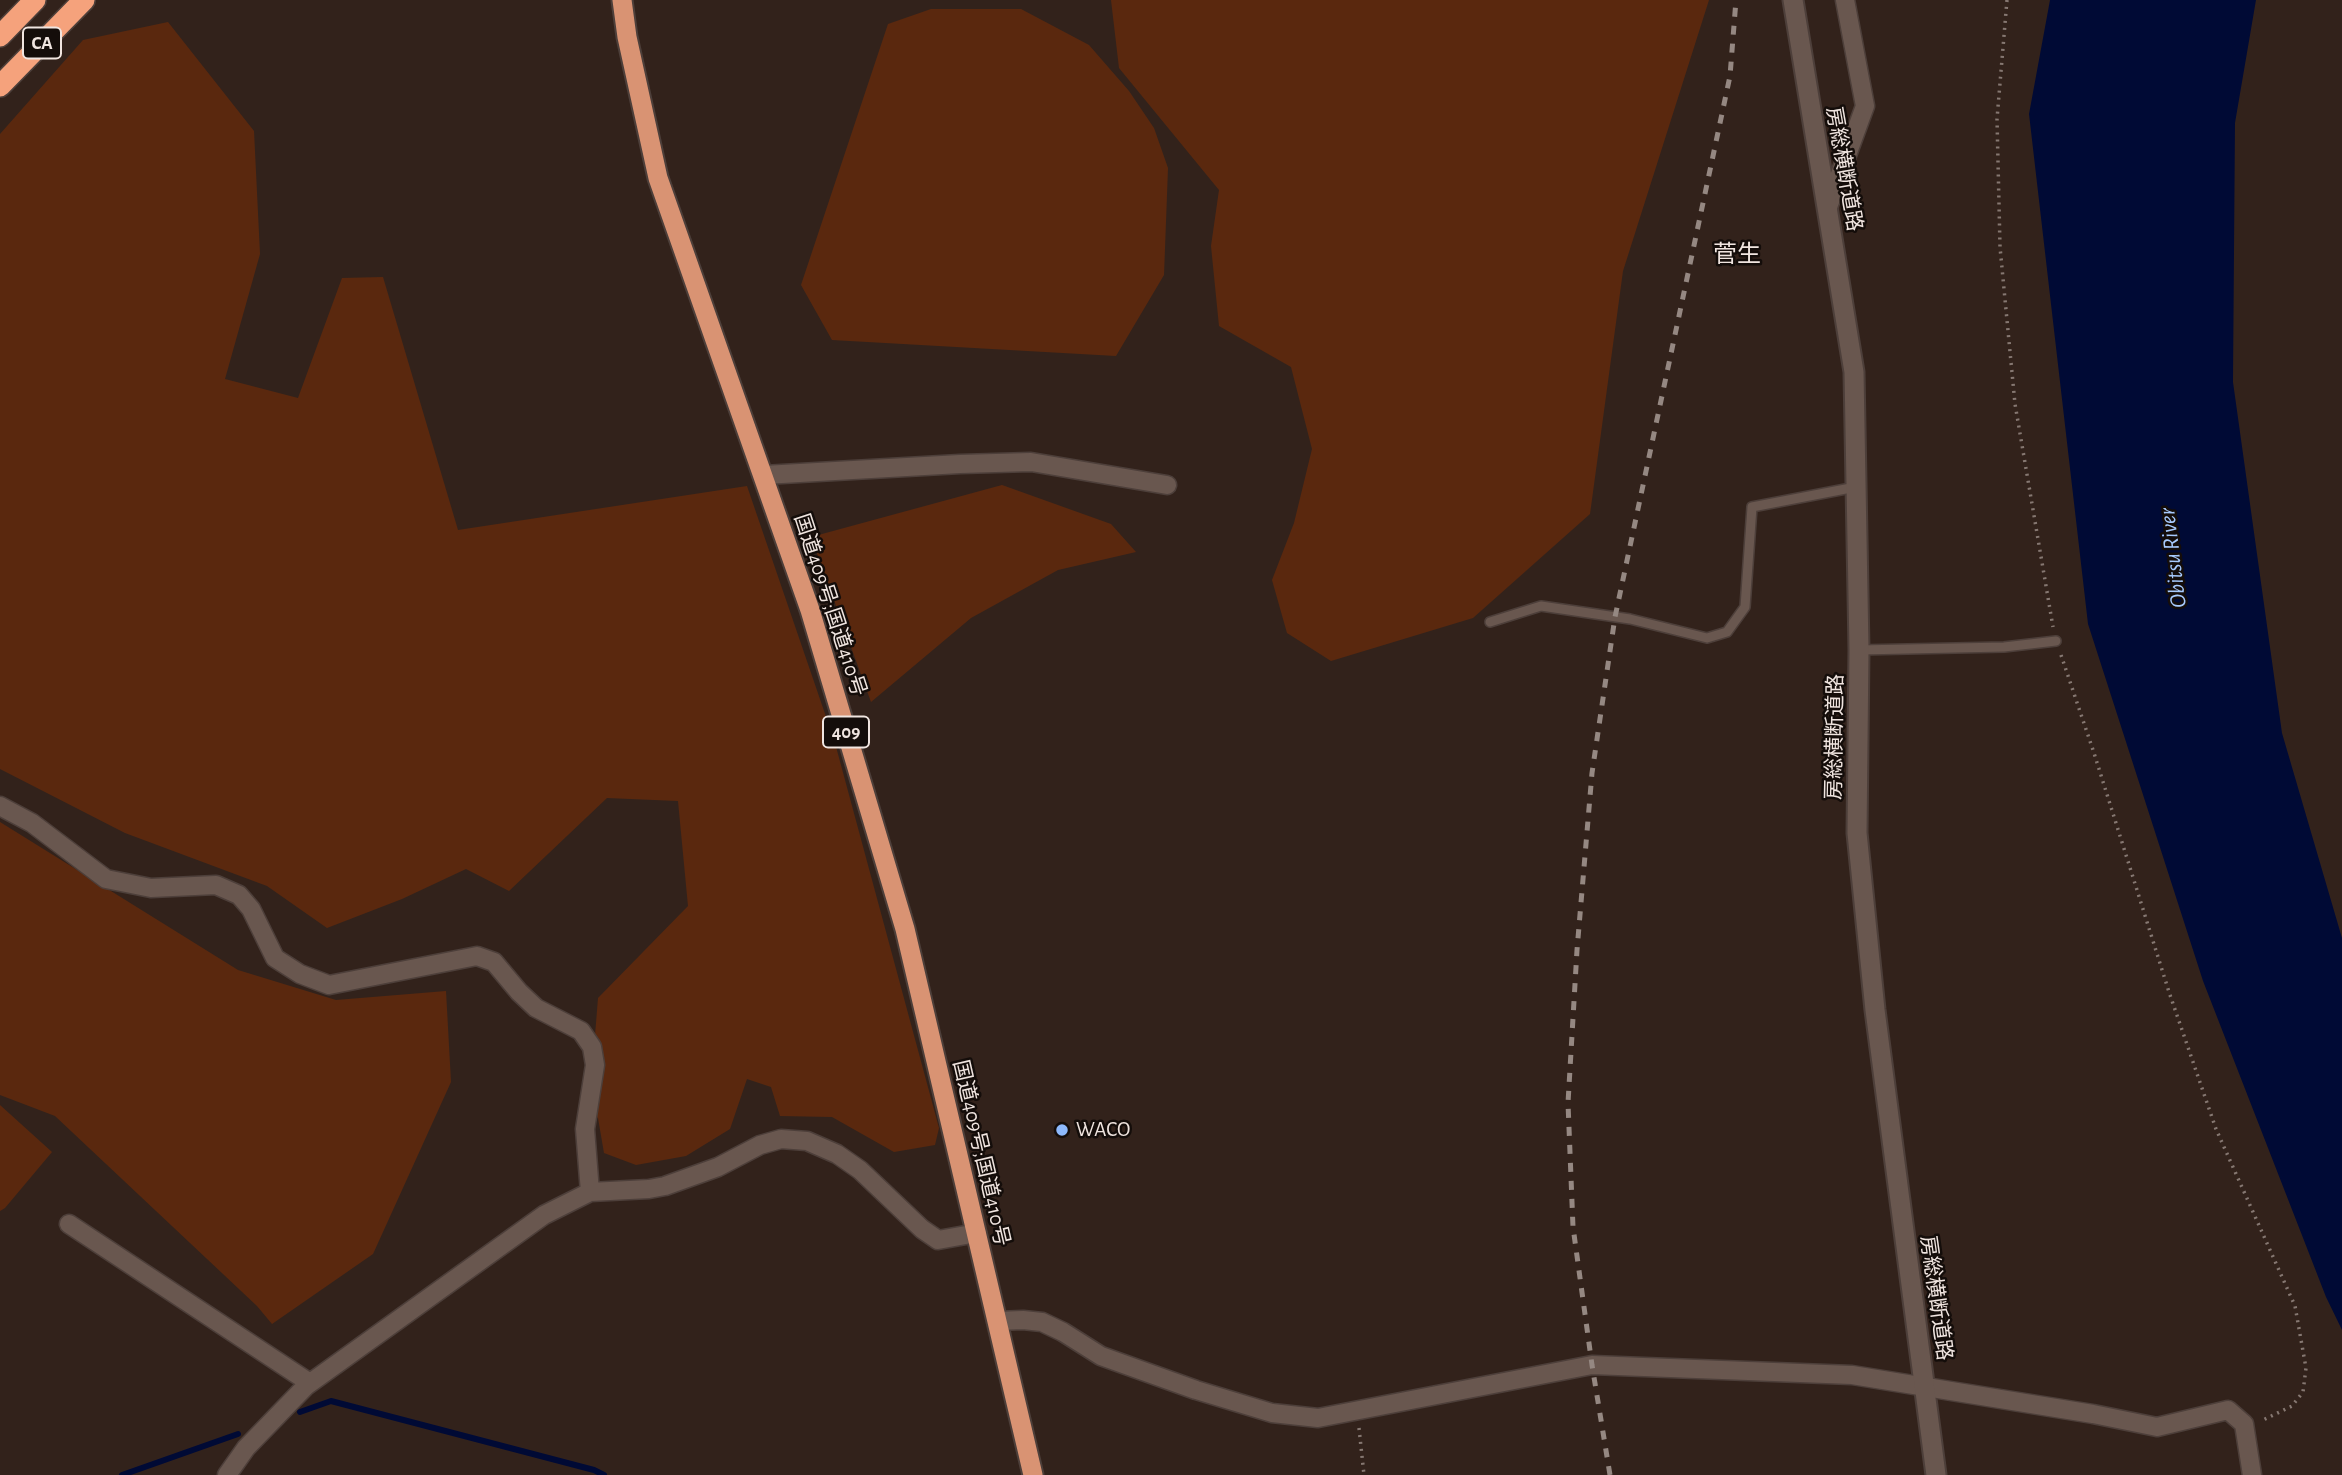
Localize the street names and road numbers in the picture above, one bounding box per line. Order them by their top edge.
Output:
road number: CA [23,28,61,58]
street label: 房総横断道路 [1821,105,1867,233]
street label: 国道409号;国道410号 [789,511,871,699]
street label: 房総横断道路 [1821,674,1849,800]
road number: 409 [823,716,869,748]
street label: 国道409号;国道410号 [947,1057,1015,1249]
street label: 房総横断道路 [1915,1234,1957,1362]

